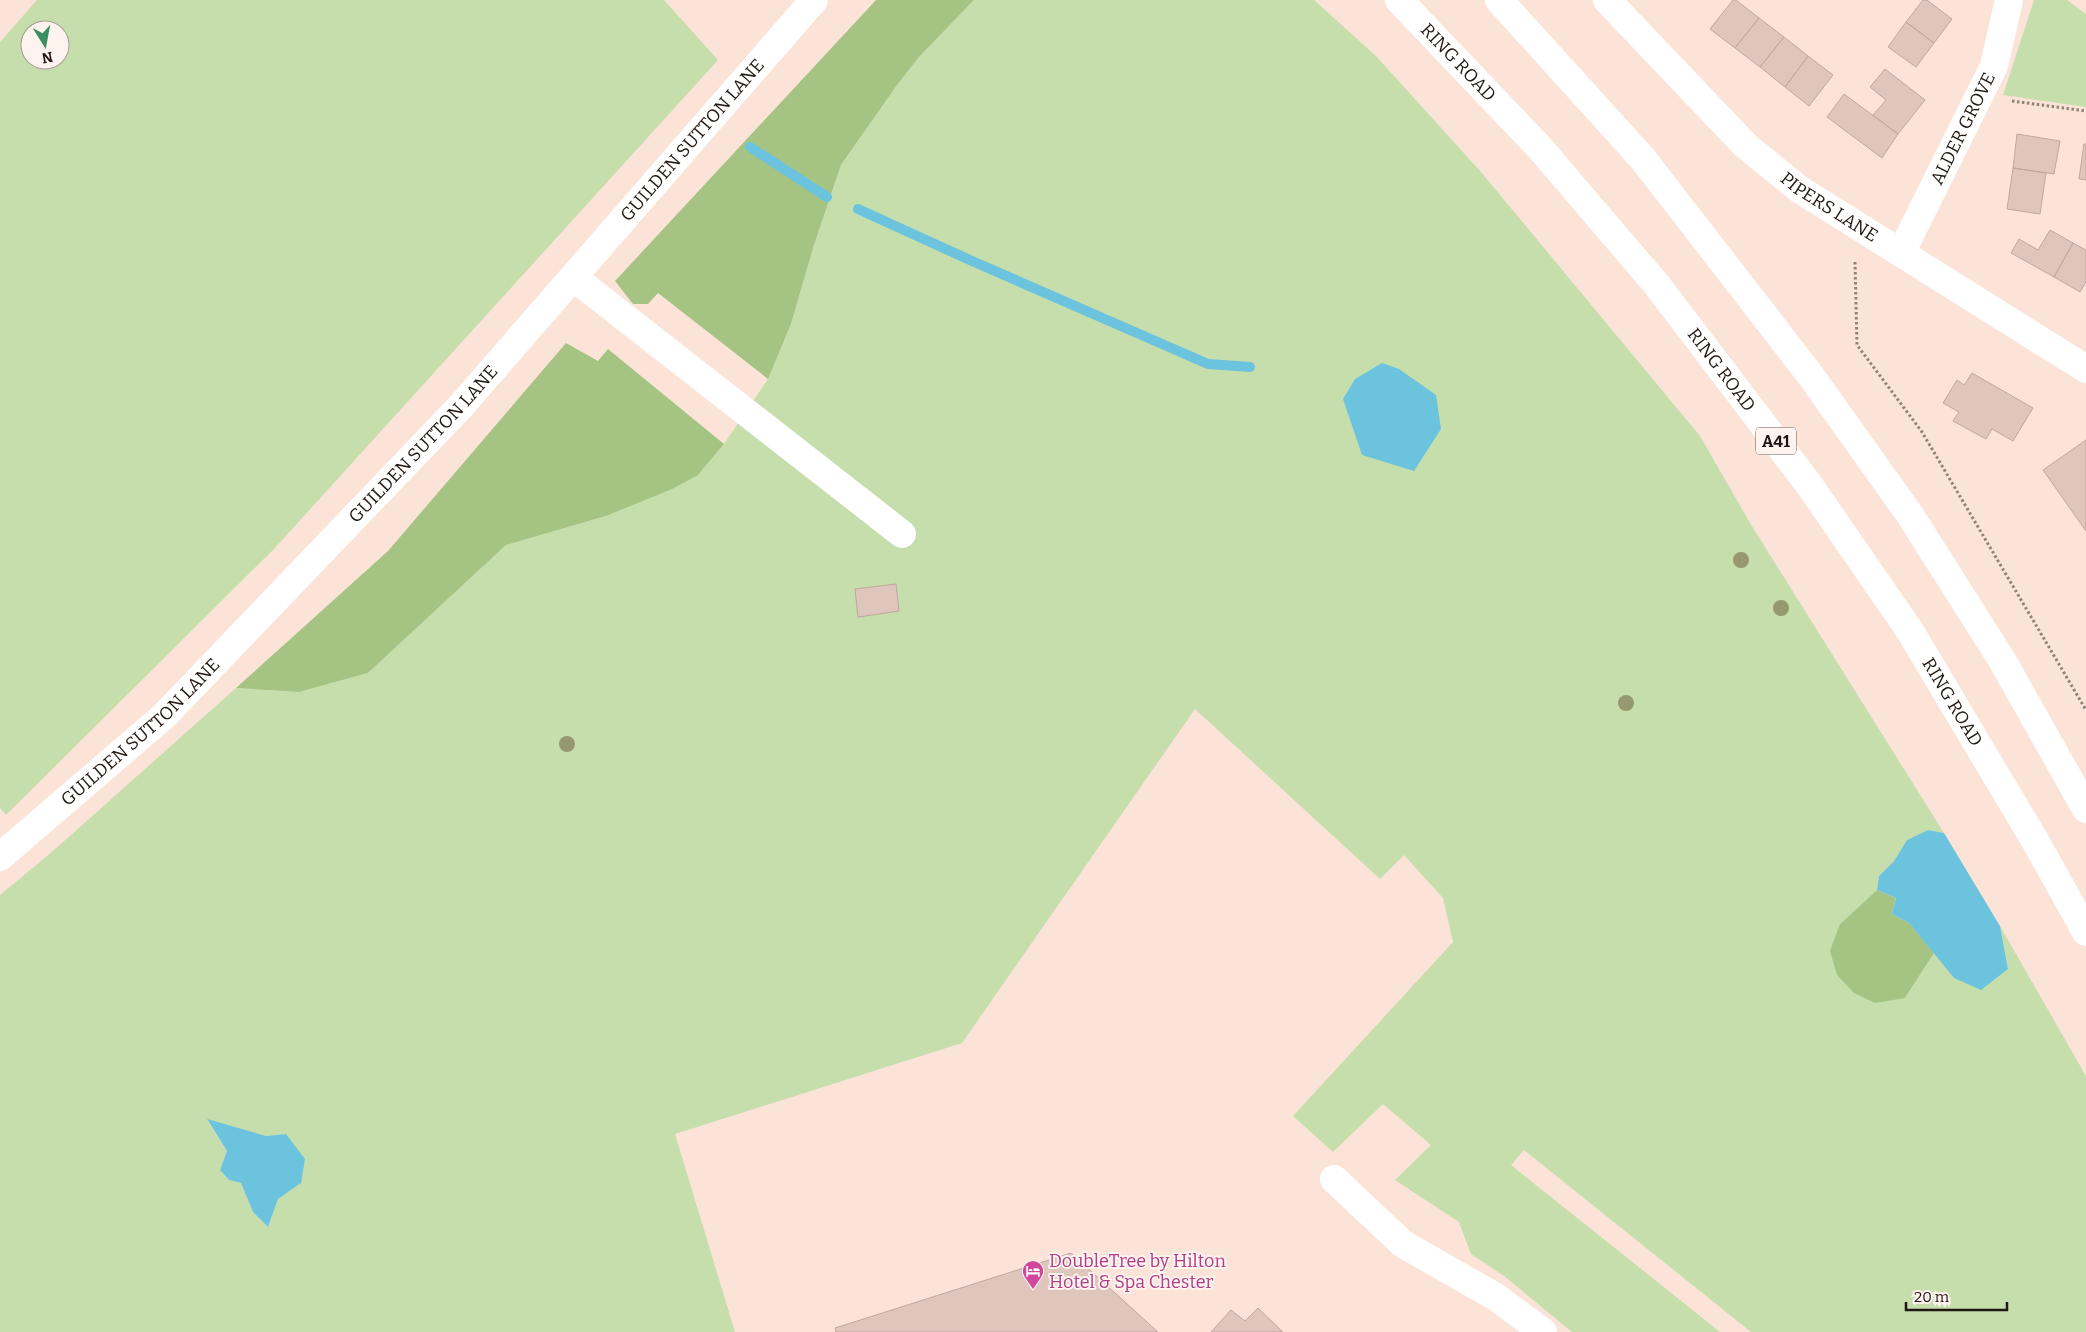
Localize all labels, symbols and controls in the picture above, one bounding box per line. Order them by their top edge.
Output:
street label: RING ROAD [1416,19,1500,106]
north arrow [20,20,70,70]
text: N [40,48,54,67]
street label: GUILDEN SUTTON LANE [616,54,769,226]
street label: ALDER GROVE [1926,69,2000,188]
street label: PIPERS LANE [1776,167,1882,247]
street label: RING ROAD [1683,324,1760,416]
street label: GUILDEN SUTTON LANE [344,361,502,527]
road number: A41 [1756,428,1796,454]
street label: GUILDEN SUTTON LANE [56,654,224,811]
street label: RING ROAD [1918,654,1987,750]
place label: DoubleTree by Hilton Hotel & Spa Chester [1049,1250,1226,1293]
hotel icon: DoubleTree by Hilton Hotel & Spa Chester [1021,1259,1045,1290]
scale bar [1906,1280,2007,1312]
text: 20 m [1914,1288,1950,1306]

